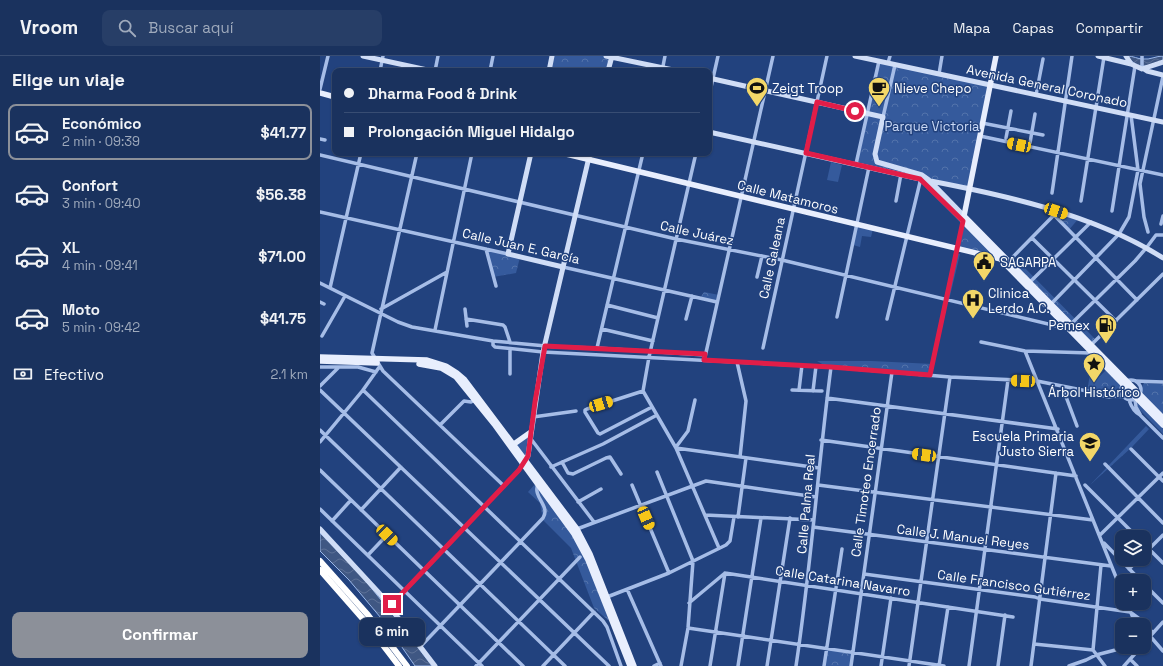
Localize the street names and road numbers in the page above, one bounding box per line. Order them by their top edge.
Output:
street label: Avenida General Coronado [965,61,1129,111]
street label: Calle Matamoros [736,176,841,218]
street label: Calle Galeana [755,215,789,300]
street label: Calle Juárez [659,217,736,249]
street label: Calle Juan E. García [461,224,582,268]
street label: Calle Timoteo Encerrado [847,406,885,558]
street label: Calle Palma Real [793,453,819,555]
street label: Calle J. Manuel Reyes [896,520,1030,554]
street label: Calle Catarina Navarro [774,562,912,600]
street label: Calle Francisco Gutiérrez [936,566,1092,604]

